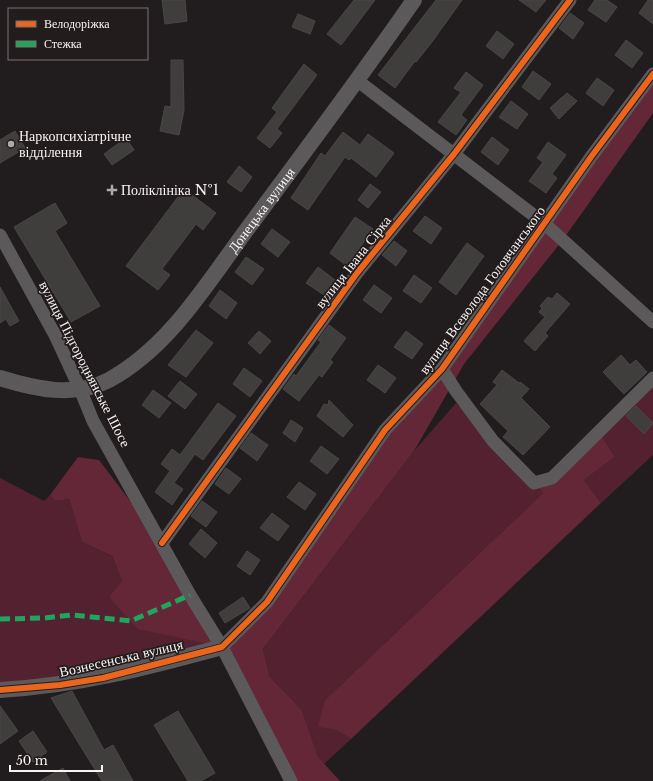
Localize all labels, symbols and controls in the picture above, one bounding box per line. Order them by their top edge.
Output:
legend [8,8,148,60]
text: Велодоріжка [44,16,110,31]
text: Стежка [44,36,82,51]
place label: Наркопсихіатрічне відділення [19,127,131,161]
marker: Наркопсихіатрічне відділення [6,139,16,149]
street label: Донецька вулиця [224,163,299,256]
place label: Поліклініка №1 [121,181,219,199]
marker: Поліклініка №1 [106,184,118,196]
street label: вулиця Всеволода Головчанського [415,202,549,378]
street label: вулиця Івана Сірка [311,211,395,312]
street label: вулиця Підгороднянське Шосе [35,278,135,450]
street label: Вознесенська вулиця [57,635,185,681]
scale bar [10,747,102,773]
text: 50 m [16,753,48,768]

